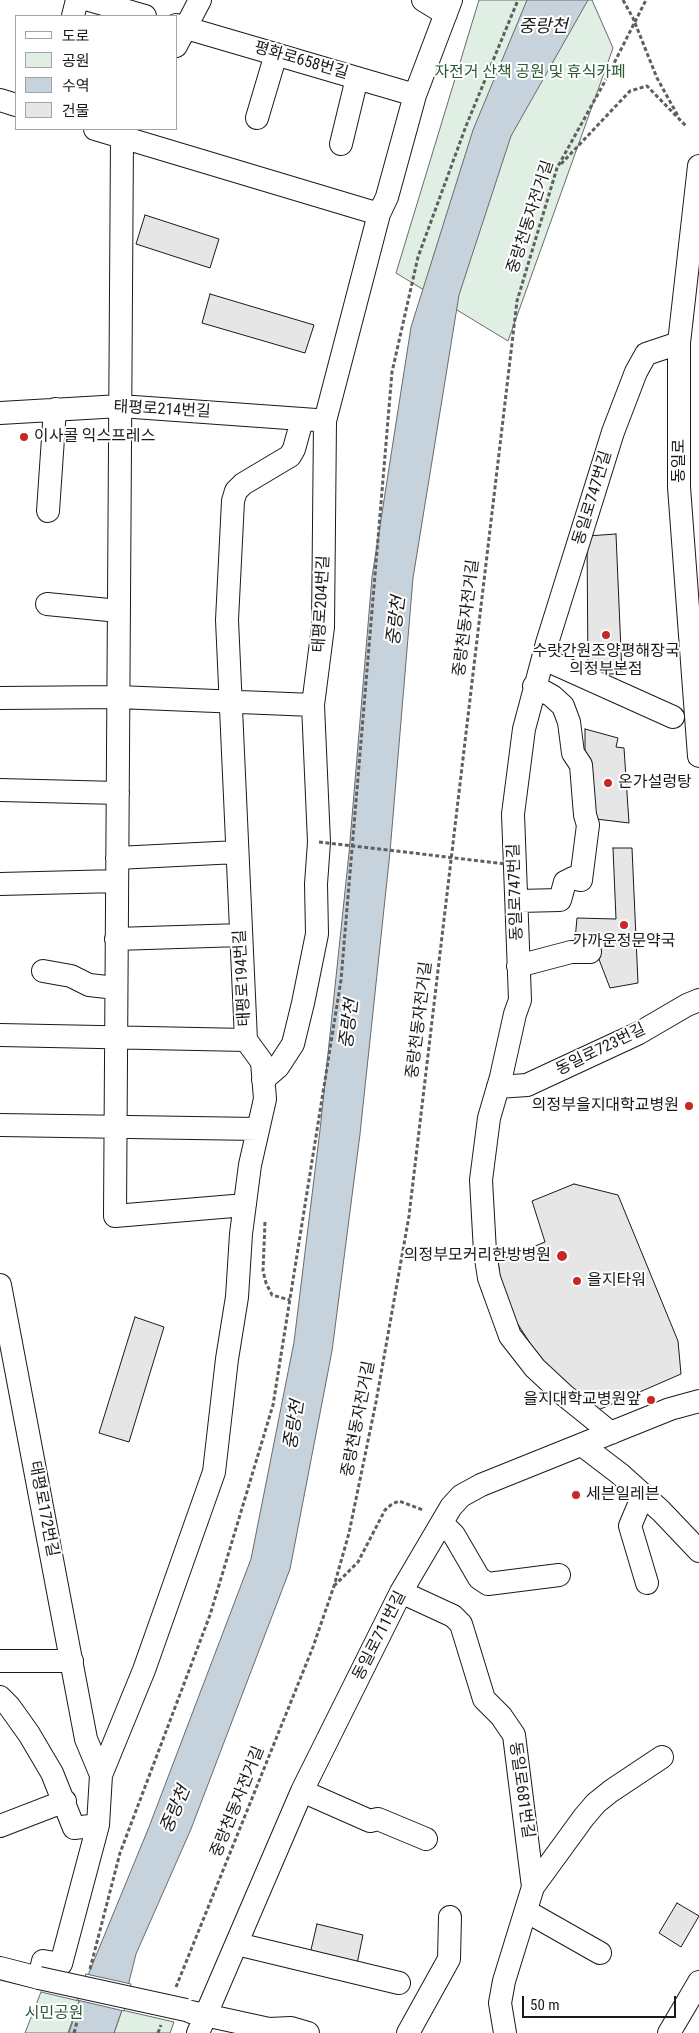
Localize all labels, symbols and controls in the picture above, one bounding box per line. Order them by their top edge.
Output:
legend [15,15,178,130]
water label: 중랑천 [518,16,568,38]
text: 도로 [62,27,90,45]
street label: 평화로658번길 [252,38,350,84]
text: 공원 [62,52,90,70]
park label: 자전거 산책 공원 및 휴식카페 [434,63,626,83]
text: 수역 [62,77,90,95]
text: 건물 [62,102,90,120]
street label: 중랑천동자전거길 [504,158,558,276]
street label: 태평로214번길 [113,398,211,422]
place label: 이사콜 익스프레스 [34,427,155,447]
marker: 이사콜 익스프레스 [18,431,30,443]
street label: 동일로 [670,439,690,483]
street label: 동일로747번길 [570,449,616,547]
street label: 태평로204번길 [310,555,334,653]
street label: 중랑천동자전거길 [450,558,484,678]
water label: 중랑천 [383,595,411,647]
marker: 수랏간원조양평해장국 의정부본점 [600,629,612,641]
place label: 수랏간원조양평해장국 의정부본점 [532,642,680,680]
place label: 온가설렁탕 [618,773,692,793]
marker: 온가설렁탕 [602,777,614,789]
street label: 동일로747번길 [505,843,527,941]
marker: 가까운정문약국 [618,919,630,931]
street label: 태평로194번길 [231,929,255,1027]
place label: 가까운정문약국 [572,932,676,952]
street label: 중랑천동자전거길 [403,960,437,1080]
water label: 중랑천 [336,998,364,1050]
street label: 동일로723번길 [553,1020,649,1080]
place label: 의정부을지대학교병원 [532,1096,679,1116]
marker: 의정부을지대학교병원 [683,1100,695,1112]
place label: 의정부모커리한방병원 [404,1246,551,1266]
marker: 의정부모커리한방병원 [555,1249,569,1263]
place label: 을지타워 [587,1271,646,1291]
marker: 을지타워 [571,1275,583,1287]
street label: 중랑천동자전거길 [338,1359,380,1479]
place label: 을지대학교병원앞 [523,1390,641,1410]
marker: 을지대학교병원앞 [645,1394,657,1406]
water label: 중랑천 [280,1399,310,1451]
street label: 태평로172번길 [24,1459,62,1559]
place label: 세븐일레븐 [586,1485,660,1505]
marker: 세븐일레븐 [570,1489,582,1501]
street label: 동일로711번길 [349,1588,411,1684]
street label: 동일로681번길 [505,1740,537,1840]
street label: 중랑천동자전거길 [207,1744,269,1860]
water label: 중랑천 [156,1783,196,1837]
scale bar [524,1986,678,2018]
text: 50 m [530,1996,560,2014]
park label: 시민공원 [25,2004,83,2024]

